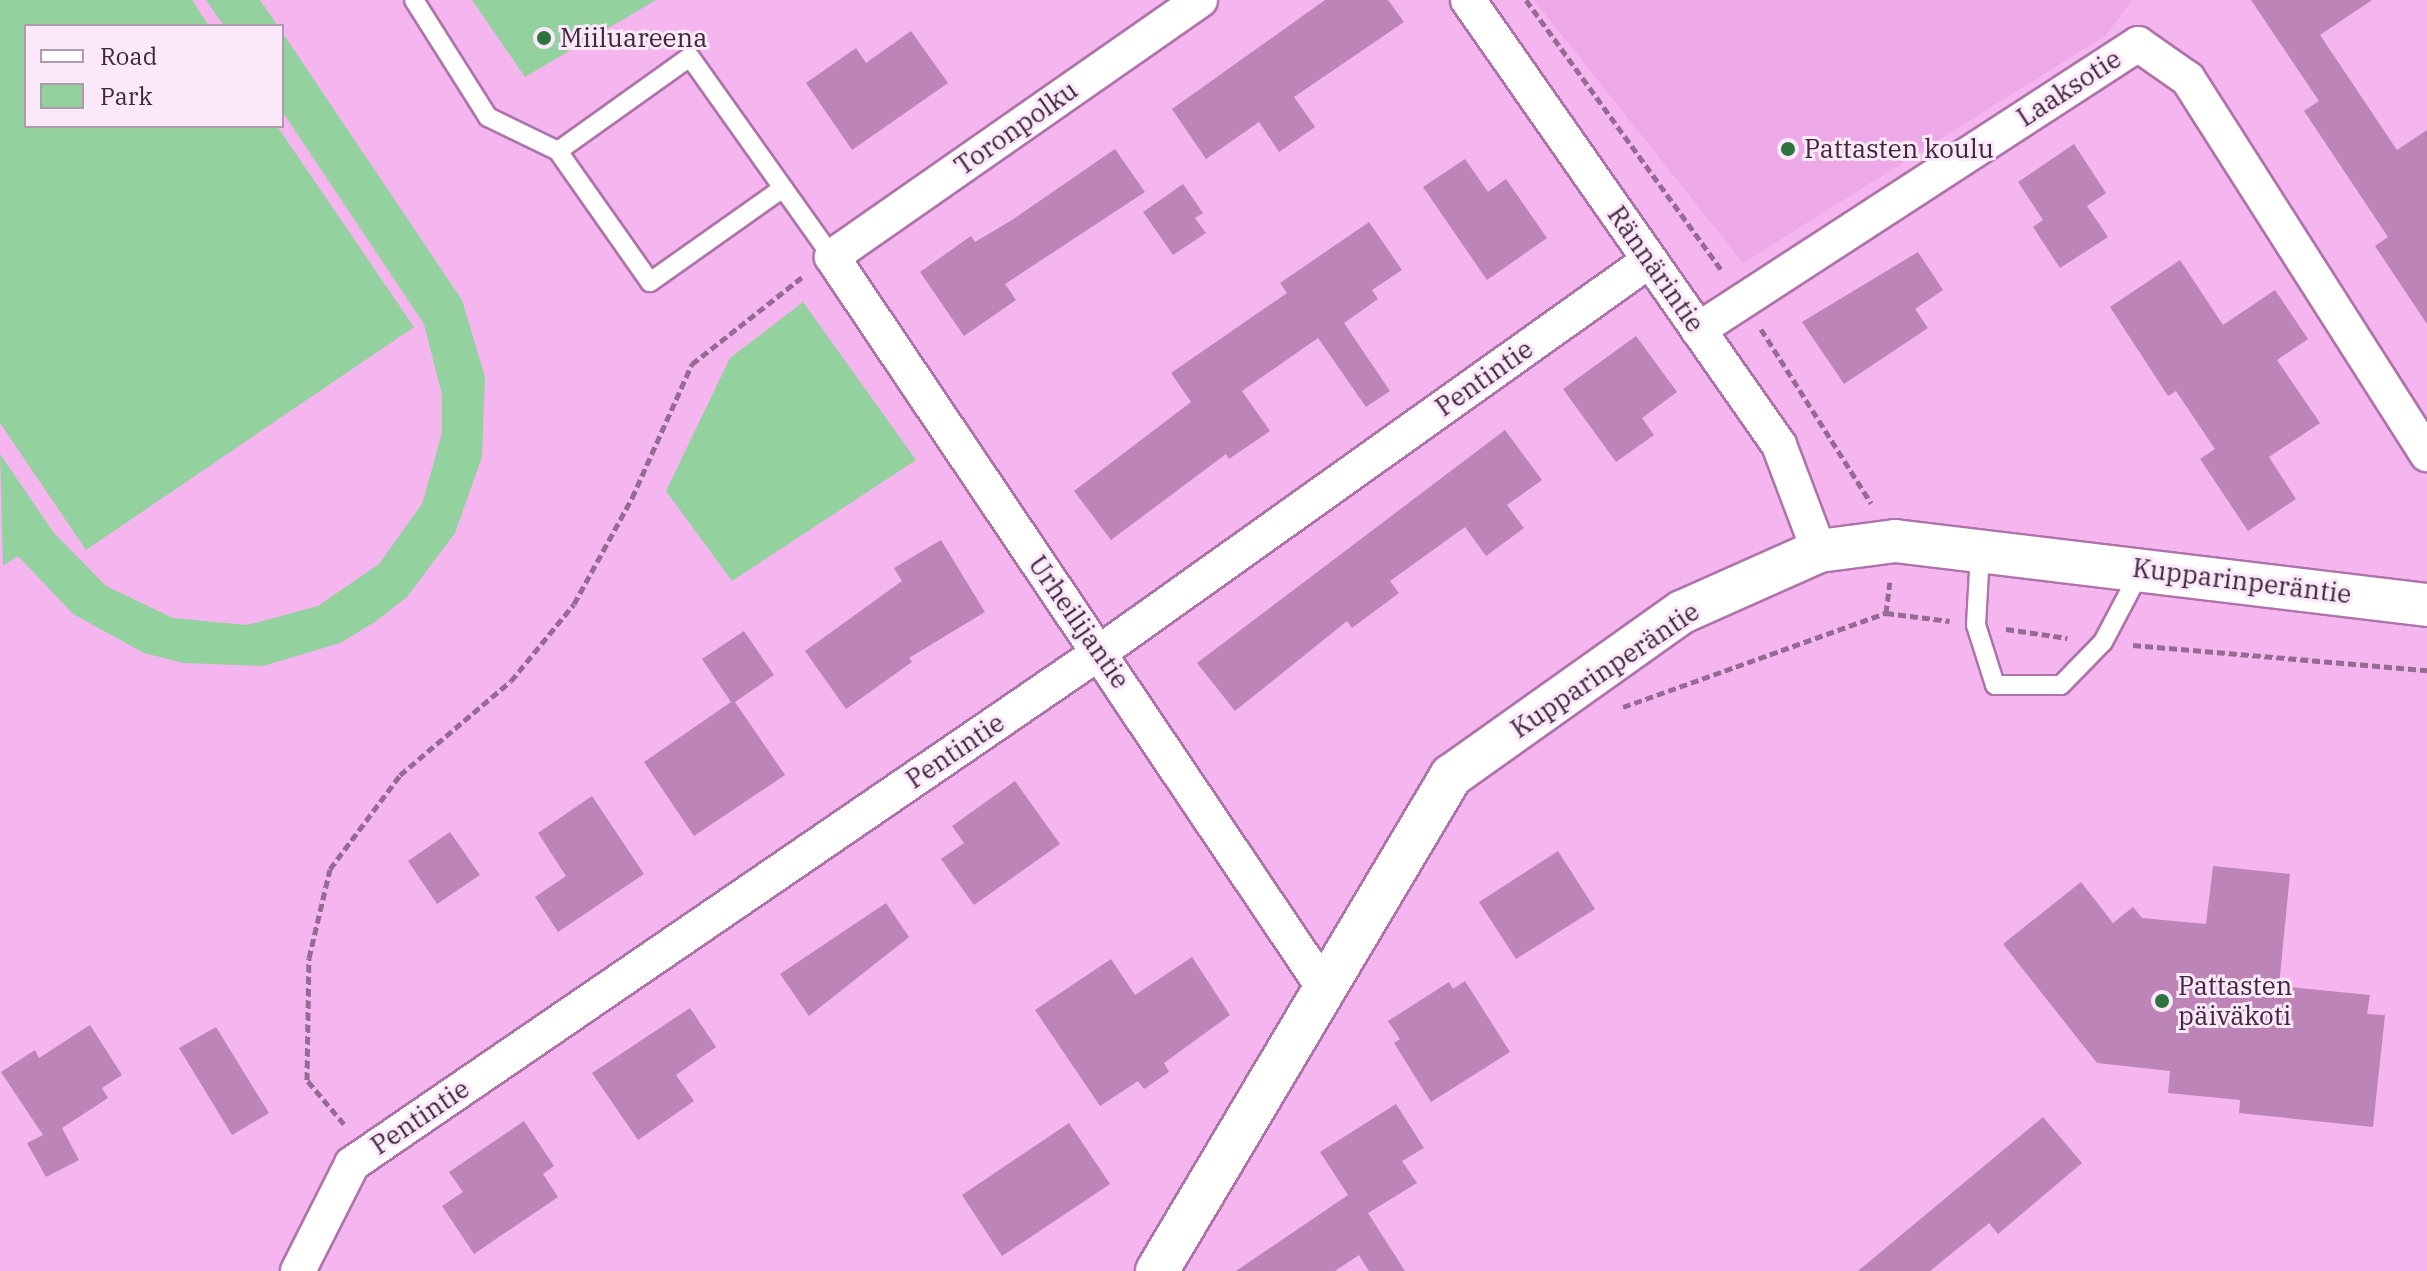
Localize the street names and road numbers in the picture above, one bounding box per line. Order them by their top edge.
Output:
street label: Laaksotie [2011,43,2127,133]
street label: Toronpolku [949,74,1083,182]
street label: Rännärintie [1601,200,1711,338]
street label: Pentintie [1429,333,1539,423]
street label: Urheilijantie [1022,550,1136,694]
street label: Kupparinperäntie [2131,552,2353,610]
street label: Kupparinperäntie [1505,595,1705,745]
street label: Pentintie [900,707,1010,795]
street label: Pentintie [365,1073,475,1161]

